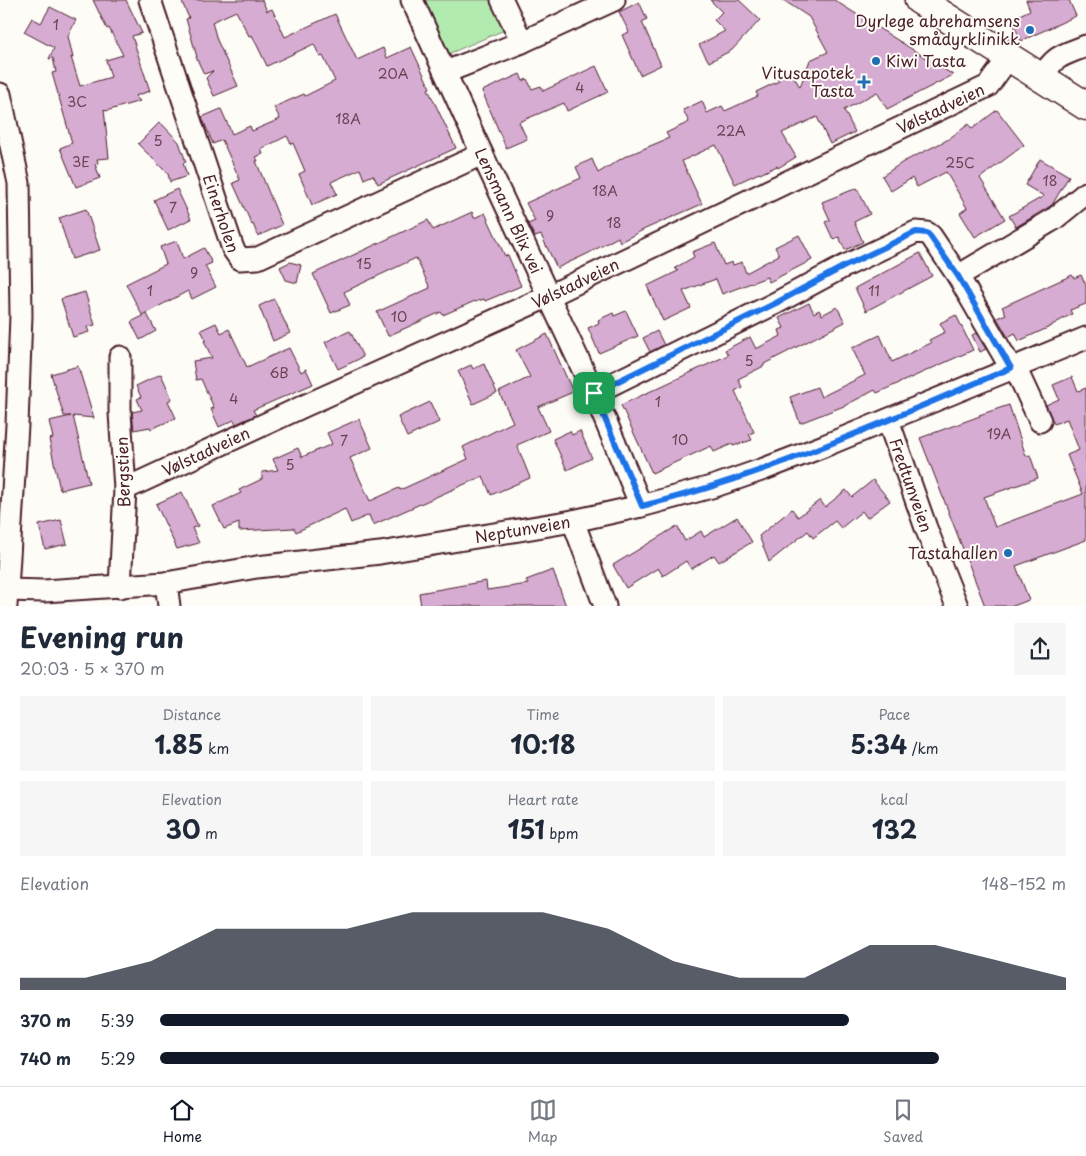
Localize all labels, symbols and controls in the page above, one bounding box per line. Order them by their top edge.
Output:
place label: Dyrlege abrehamsens smådyrklinikk [855,8,1020,50]
house number: 1 [53,14,59,35]
marker: Dyrlege abrehamsens smådyrklinikk [1024,24,1036,36]
place label: Kiwi Tasta [886,48,966,72]
marker: Kiwi Tasta [870,55,882,67]
place label: Vitusapotek Tasta [761,60,854,102]
house number: 20A [378,63,409,84]
marker: Vitusapotek Tasta [858,76,870,88]
house number: 4 [575,77,585,98]
street label: Vølstadveien [892,77,988,139]
house number: 3C [67,91,87,112]
house number: 18A [335,108,361,129]
house number: 22A [716,120,746,141]
house number: 5 [153,130,163,151]
street label: Lensmann Blix vei [470,144,549,277]
house number: 3E [72,151,90,172]
house number: 25C [945,152,975,173]
house number: 18 [1042,170,1058,191]
street label: Einerholen [198,171,246,256]
house number: 18A [592,180,618,201]
house number: 7 [169,197,177,218]
house number: 9 [546,205,554,226]
house number: 18 [606,212,622,233]
street label: Vølstadveien [527,251,623,313]
house number: 15 [356,253,372,274]
house number: 9 [190,262,198,283]
house number: 1 [147,280,153,301]
house number: 11 [868,280,880,301]
house number: 10 [391,306,407,327]
house number: 5 [744,350,754,371]
house number: 6B [269,362,289,383]
pin [573,372,615,414]
icon: arrive [580,379,608,407]
house number: 4 [229,388,239,409]
house number: 1 [655,391,661,412]
street label: Vølstadveien [157,420,253,481]
house number: 19A [987,423,1012,444]
house number: 10 [672,429,688,450]
house number: 7 [340,430,348,451]
street label: Fredtunveien [884,434,939,535]
street label: Bergstien [109,436,135,508]
house number: 5 [285,454,295,475]
street label: Neptunveien [473,509,572,548]
place label: Tastahallen [908,540,998,564]
marker: Tastahallen [1002,547,1014,559]
text: Evening run [20,615,184,658]
button: share [1014,623,1066,675]
text: 20:03 · 5 × 370 m [20,656,164,680]
text: Distance [162,704,221,725]
text: Time [526,704,560,725]
text: Pace [879,704,910,725]
text: 1.85 [154,725,204,763]
text: 10:18 [510,725,576,763]
text: 5:34 [850,725,907,763]
text: km [204,738,229,759]
text: /km [907,738,938,759]
text: Elevation [161,789,222,810]
text: Heart rate [508,789,578,810]
text: kcal [880,789,908,810]
text: 30 [166,810,200,848]
text: 151 [508,810,545,848]
text: 132 [872,810,917,848]
text: m [200,823,218,844]
text: bpm [545,823,578,844]
text: Elevation [20,871,89,895]
text: 148–152 m [982,871,1066,895]
text: 370 m [20,1008,71,1032]
text: 5:39 [100,1008,134,1032]
text: 740 m [20,1046,71,1070]
text: 5:29 [100,1046,135,1070]
tab: Home [163,1096,202,1147]
tab: Map [528,1096,558,1147]
tab: Saved [883,1096,923,1147]

